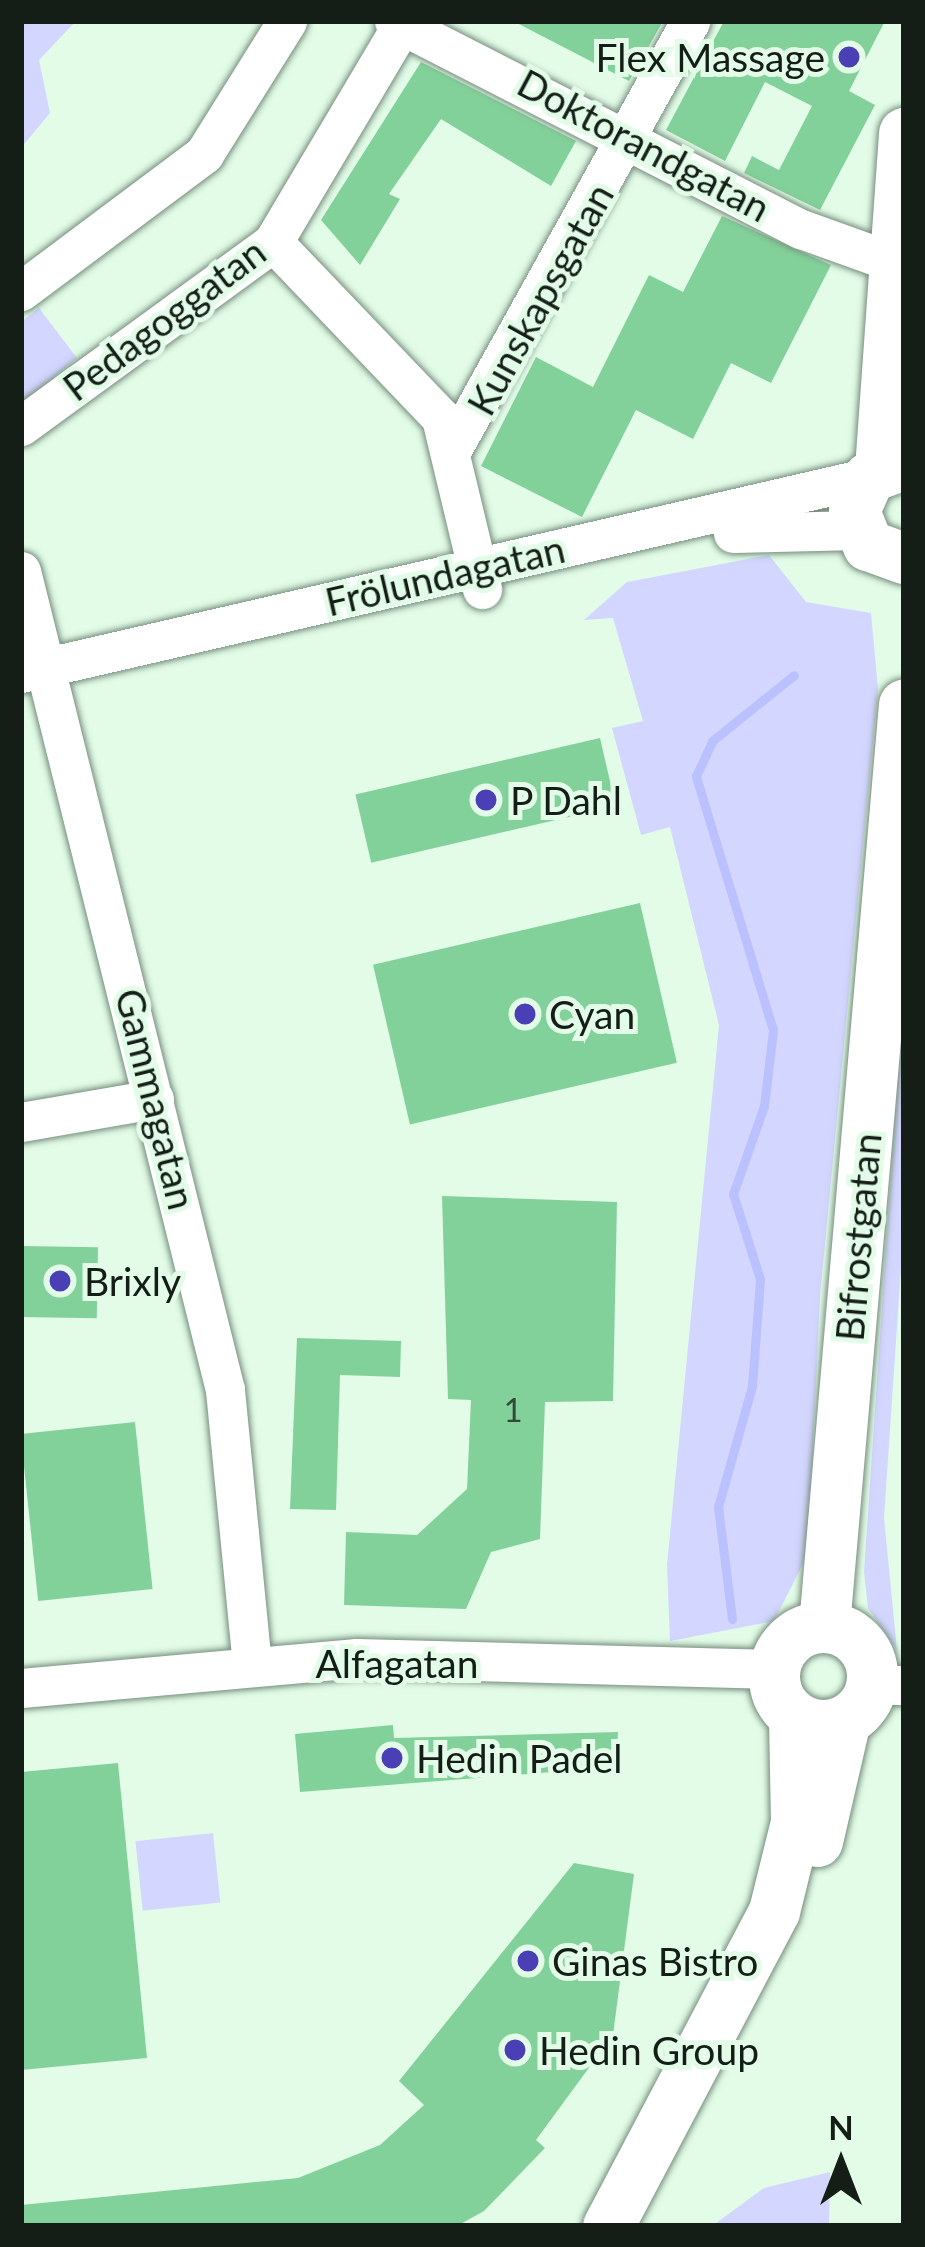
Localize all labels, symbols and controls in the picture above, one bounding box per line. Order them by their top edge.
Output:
place label: Flex Massage [596,34,825,80]
marker: Flex Massage [836,44,862,70]
street label: Doktorandgatan [510,59,778,231]
street label: Kunskapsgatan [457,175,623,423]
street label: Pedagoggatan [54,228,274,410]
street label: Frölundagatan [321,525,569,625]
place label: P Dahl [510,777,623,823]
marker: P Dahl [473,787,499,813]
street label: Gammagatan [106,984,206,1214]
place label: Cyan [549,991,635,1037]
marker: Cyan [512,1001,538,1027]
street label: Bifrostgatan [826,1131,890,1343]
place label: Brixly [84,1258,181,1304]
marker: Brixly [47,1268,73,1294]
house number: 1 [503,1390,523,1430]
street label: Alfagatan [315,1640,479,1686]
place label: Hedin Padel [416,1735,623,1781]
marker: Hedin Padel [379,1745,405,1771]
place label: Ginas Bistro [552,1938,758,1984]
marker: Ginas Bistro [515,1948,541,1974]
place label: Hedin Group [539,2027,759,2073]
marker: Hedin Group [502,2037,528,2063]
north arrow [781,2103,901,2223]
text: N [828,2107,854,2147]

